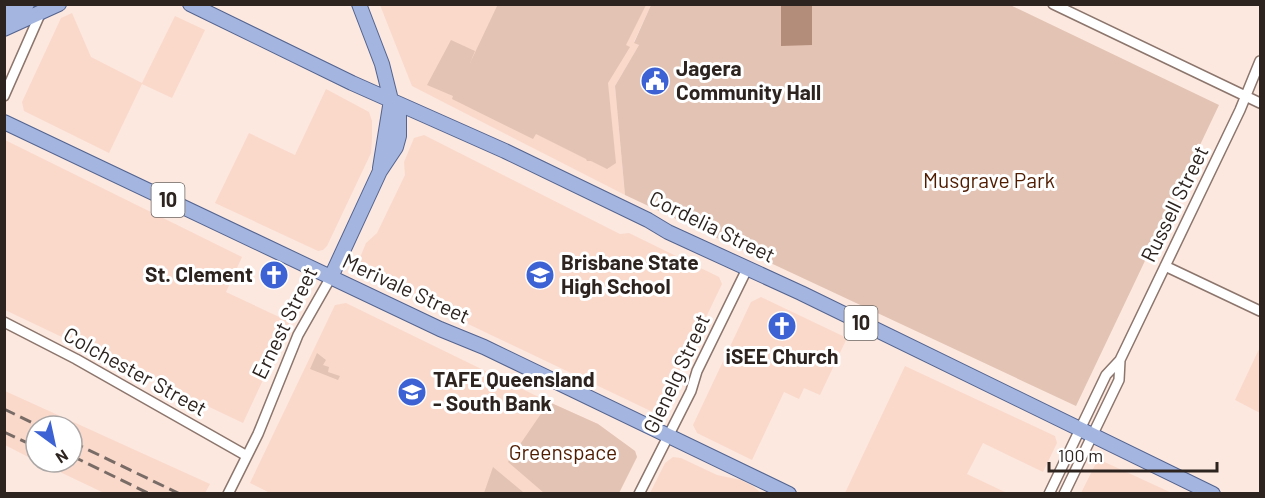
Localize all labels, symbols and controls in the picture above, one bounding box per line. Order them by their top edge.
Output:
place label: Jagera Community Hall [676,55,821,104]
public building icon: Jagera Community Hall [639,65,671,97]
street label: Russell Street [1135,141,1213,266]
park label: Musgrave Park [923,167,1055,192]
road number: 10 [152,183,184,217]
street label: Cordelia Street [646,184,780,267]
street label: Merivale Street [339,247,474,328]
place label: Brisbane State High School [561,249,699,298]
church icon: St. Clement [258,259,290,291]
school or university icon: Brisbane State High School [524,259,556,291]
place label: St. Clement [145,261,253,286]
street label: Ernest Street [246,262,322,383]
road number: 10 [844,306,878,340]
street label: Glenelg Street [637,310,714,437]
church icon: iSEE Church [766,310,798,342]
street label: Colchester Street [60,321,212,420]
place label: iSEE Church [726,343,838,368]
place label: TAFE Queensland - South Bank [433,366,595,415]
school or university icon: TAFE Queensland - South Bank [396,376,428,408]
north arrow [24,414,84,474]
scale bar [1049,435,1217,473]
park label: Greenspace [509,439,617,464]
text: 100 m [1058,444,1103,466]
text: N [53,446,72,468]

